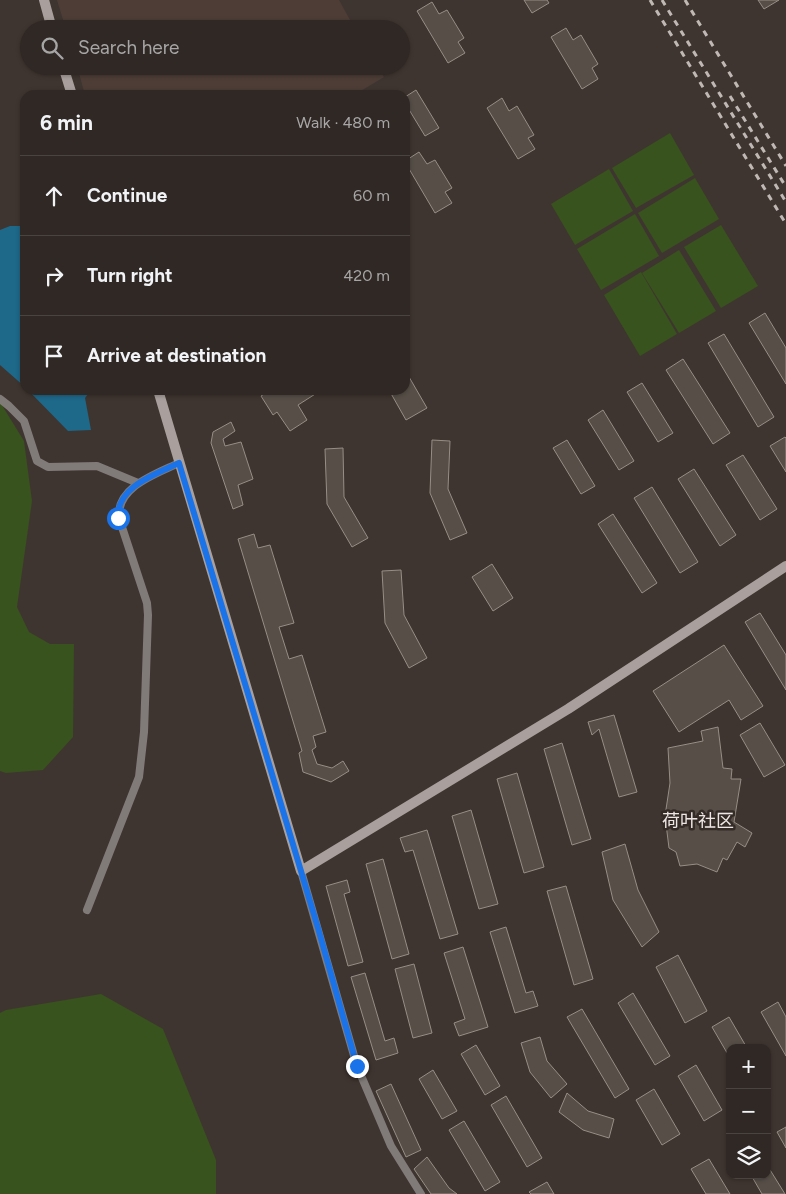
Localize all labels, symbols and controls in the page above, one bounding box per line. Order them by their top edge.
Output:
search box [20,20,410,75]
icon: search [38,34,66,62]
text: Search here [78,36,180,59]
text: 6 min [40,110,93,135]
text: Walk · 480 m [296,113,390,132]
icon: ahead [40,182,68,210]
text: Continue [87,184,167,207]
text: 60 m [353,186,390,205]
icon: right [40,262,68,290]
text: Turn right [87,264,173,287]
text: 420 m [343,266,390,285]
icon: arrive [40,342,68,370]
text: Arrive at destination [87,344,266,367]
route start [107,507,130,530]
district label: 荷叶社区 [662,810,734,832]
map controls [726,1044,771,1179]
button: + [726,1044,771,1089]
route end [346,1055,369,1078]
button: − [726,1089,771,1134]
button: layers [726,1134,771,1179]

